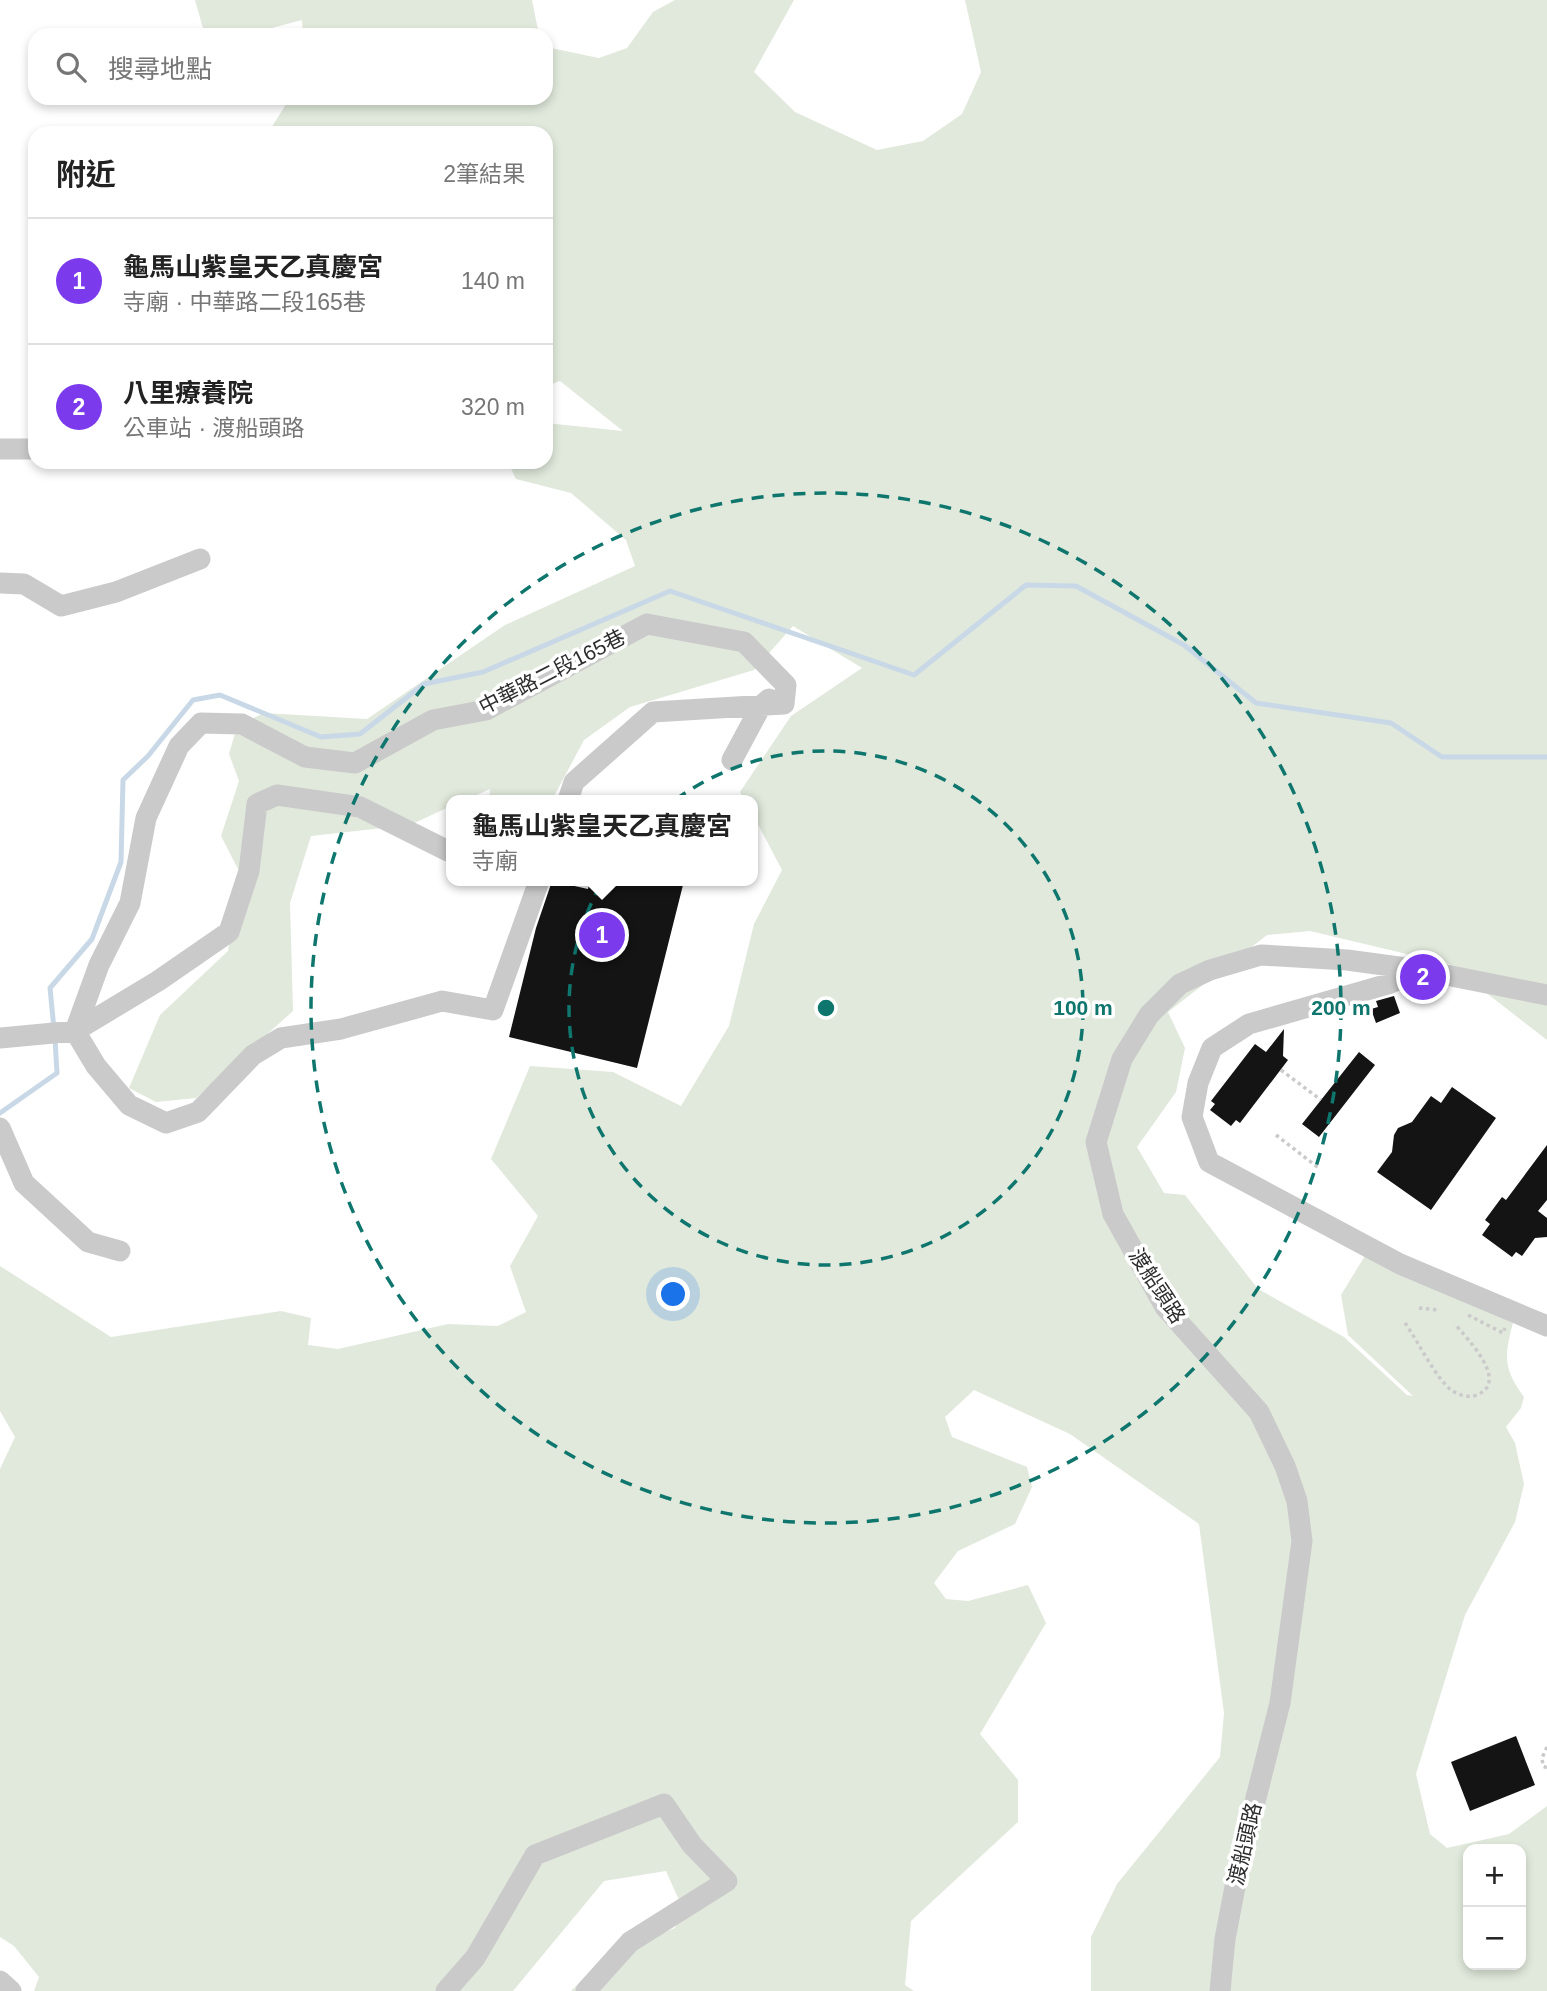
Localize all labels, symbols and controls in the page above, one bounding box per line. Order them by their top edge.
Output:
search box [28,28,553,105]
icon: search [52,48,90,86]
text: 搜尋地點 [108,54,212,84]
text: 附近 [56,158,116,191]
text: 2筆結果 [443,161,525,187]
text: 龜馬山紫皇天乙真慶宮 [123,252,383,282]
text: 1 [73,268,85,294]
text: 140 m [461,268,525,294]
text: 寺廟 · 中華路二段165巷 [123,289,366,315]
text: 八里療養院 [123,378,253,408]
text: 2 [73,394,85,420]
text: 320 m [461,394,525,420]
text: 公車站 · 渡船頭路 [123,415,304,441]
street label: 中華路二段165巷 [475,625,629,718]
popup [446,795,758,886]
text: 龜馬山紫皇天乙真慶宮 [472,811,732,841]
text: 寺廟 [472,848,518,874]
pin: 1 [579,909,625,961]
pin: 2 [1400,951,1446,1003]
centre of rings [814,996,838,1020]
text: 100 m [1053,996,1113,1019]
text: 200 m [1311,996,1371,1019]
street label: 渡船頭路 [1125,1244,1190,1327]
your location [656,1277,690,1311]
street label: 渡船頭路 [1224,1800,1265,1887]
map controls [1463,1844,1526,1970]
button: + [1463,1844,1526,1907]
button: − [1463,1907,1526,1970]

